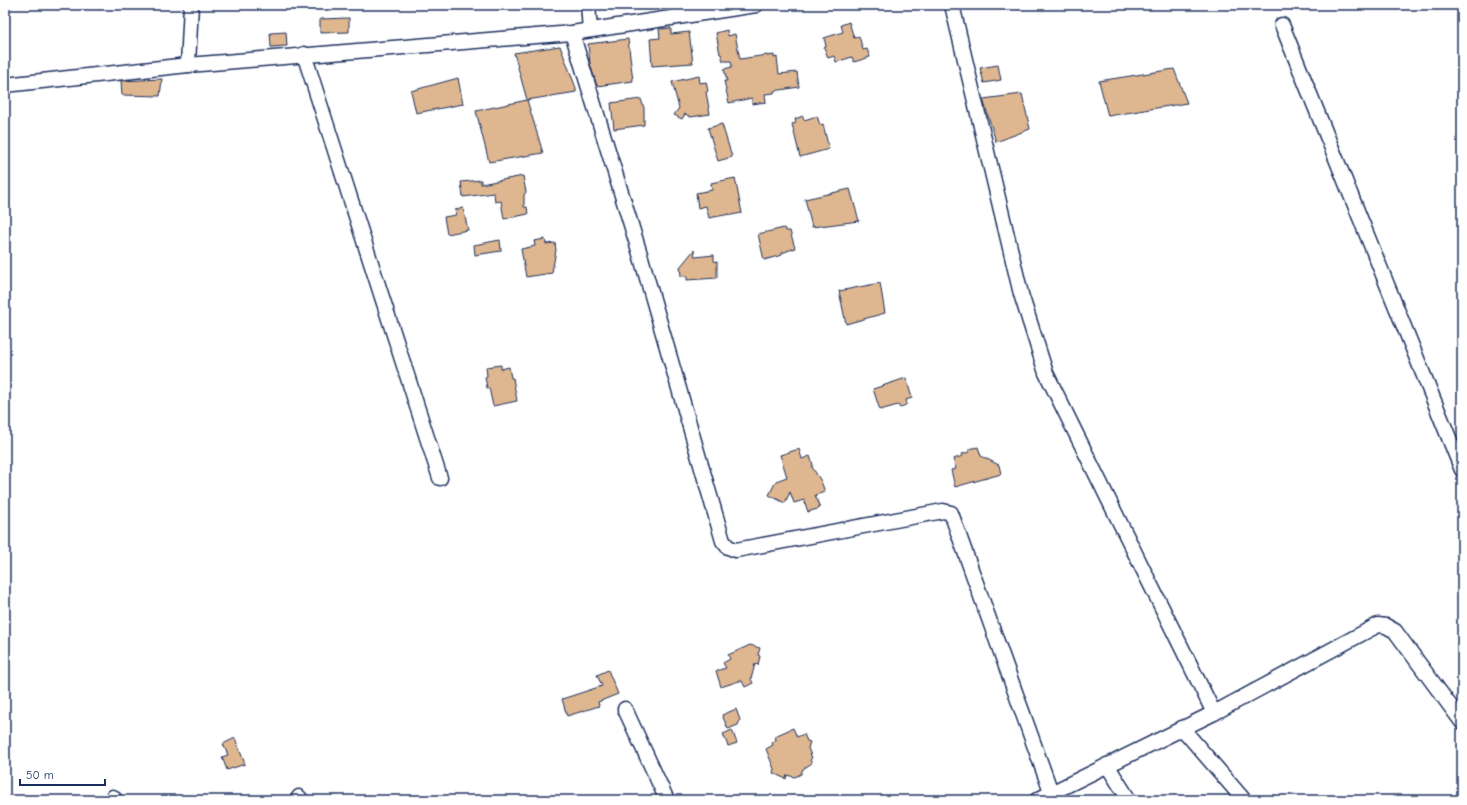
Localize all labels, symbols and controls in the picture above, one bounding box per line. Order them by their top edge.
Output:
scale bar [20,761,105,787]
text: 50 m [26,768,54,782]

